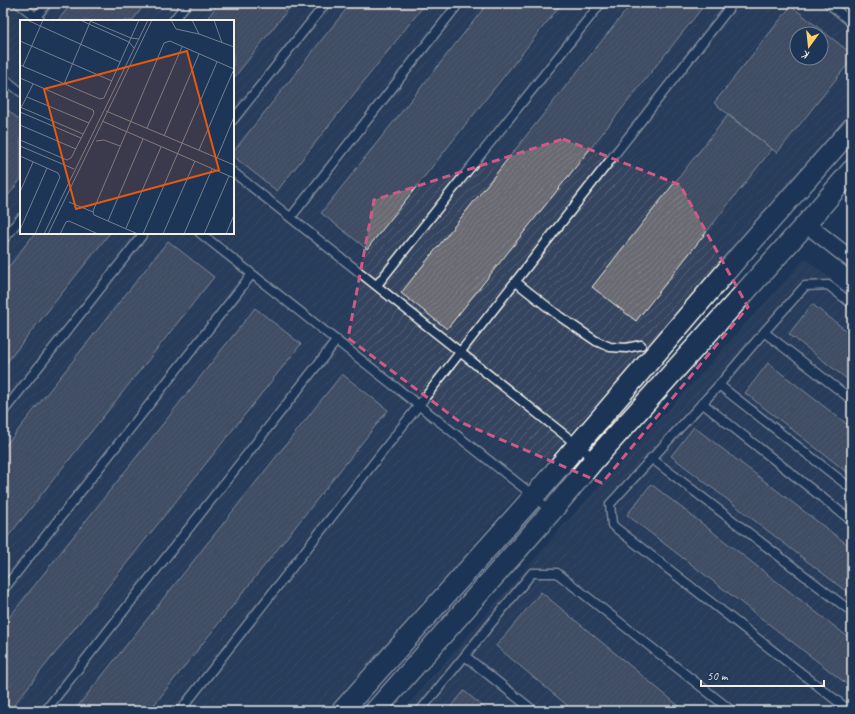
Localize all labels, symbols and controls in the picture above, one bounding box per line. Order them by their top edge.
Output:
inset map [20,20,234,234]
north arrow [789,26,829,66]
text: K [800,48,811,63]
scale bar [701,662,824,688]
text: 50 m [707,668,729,684]

